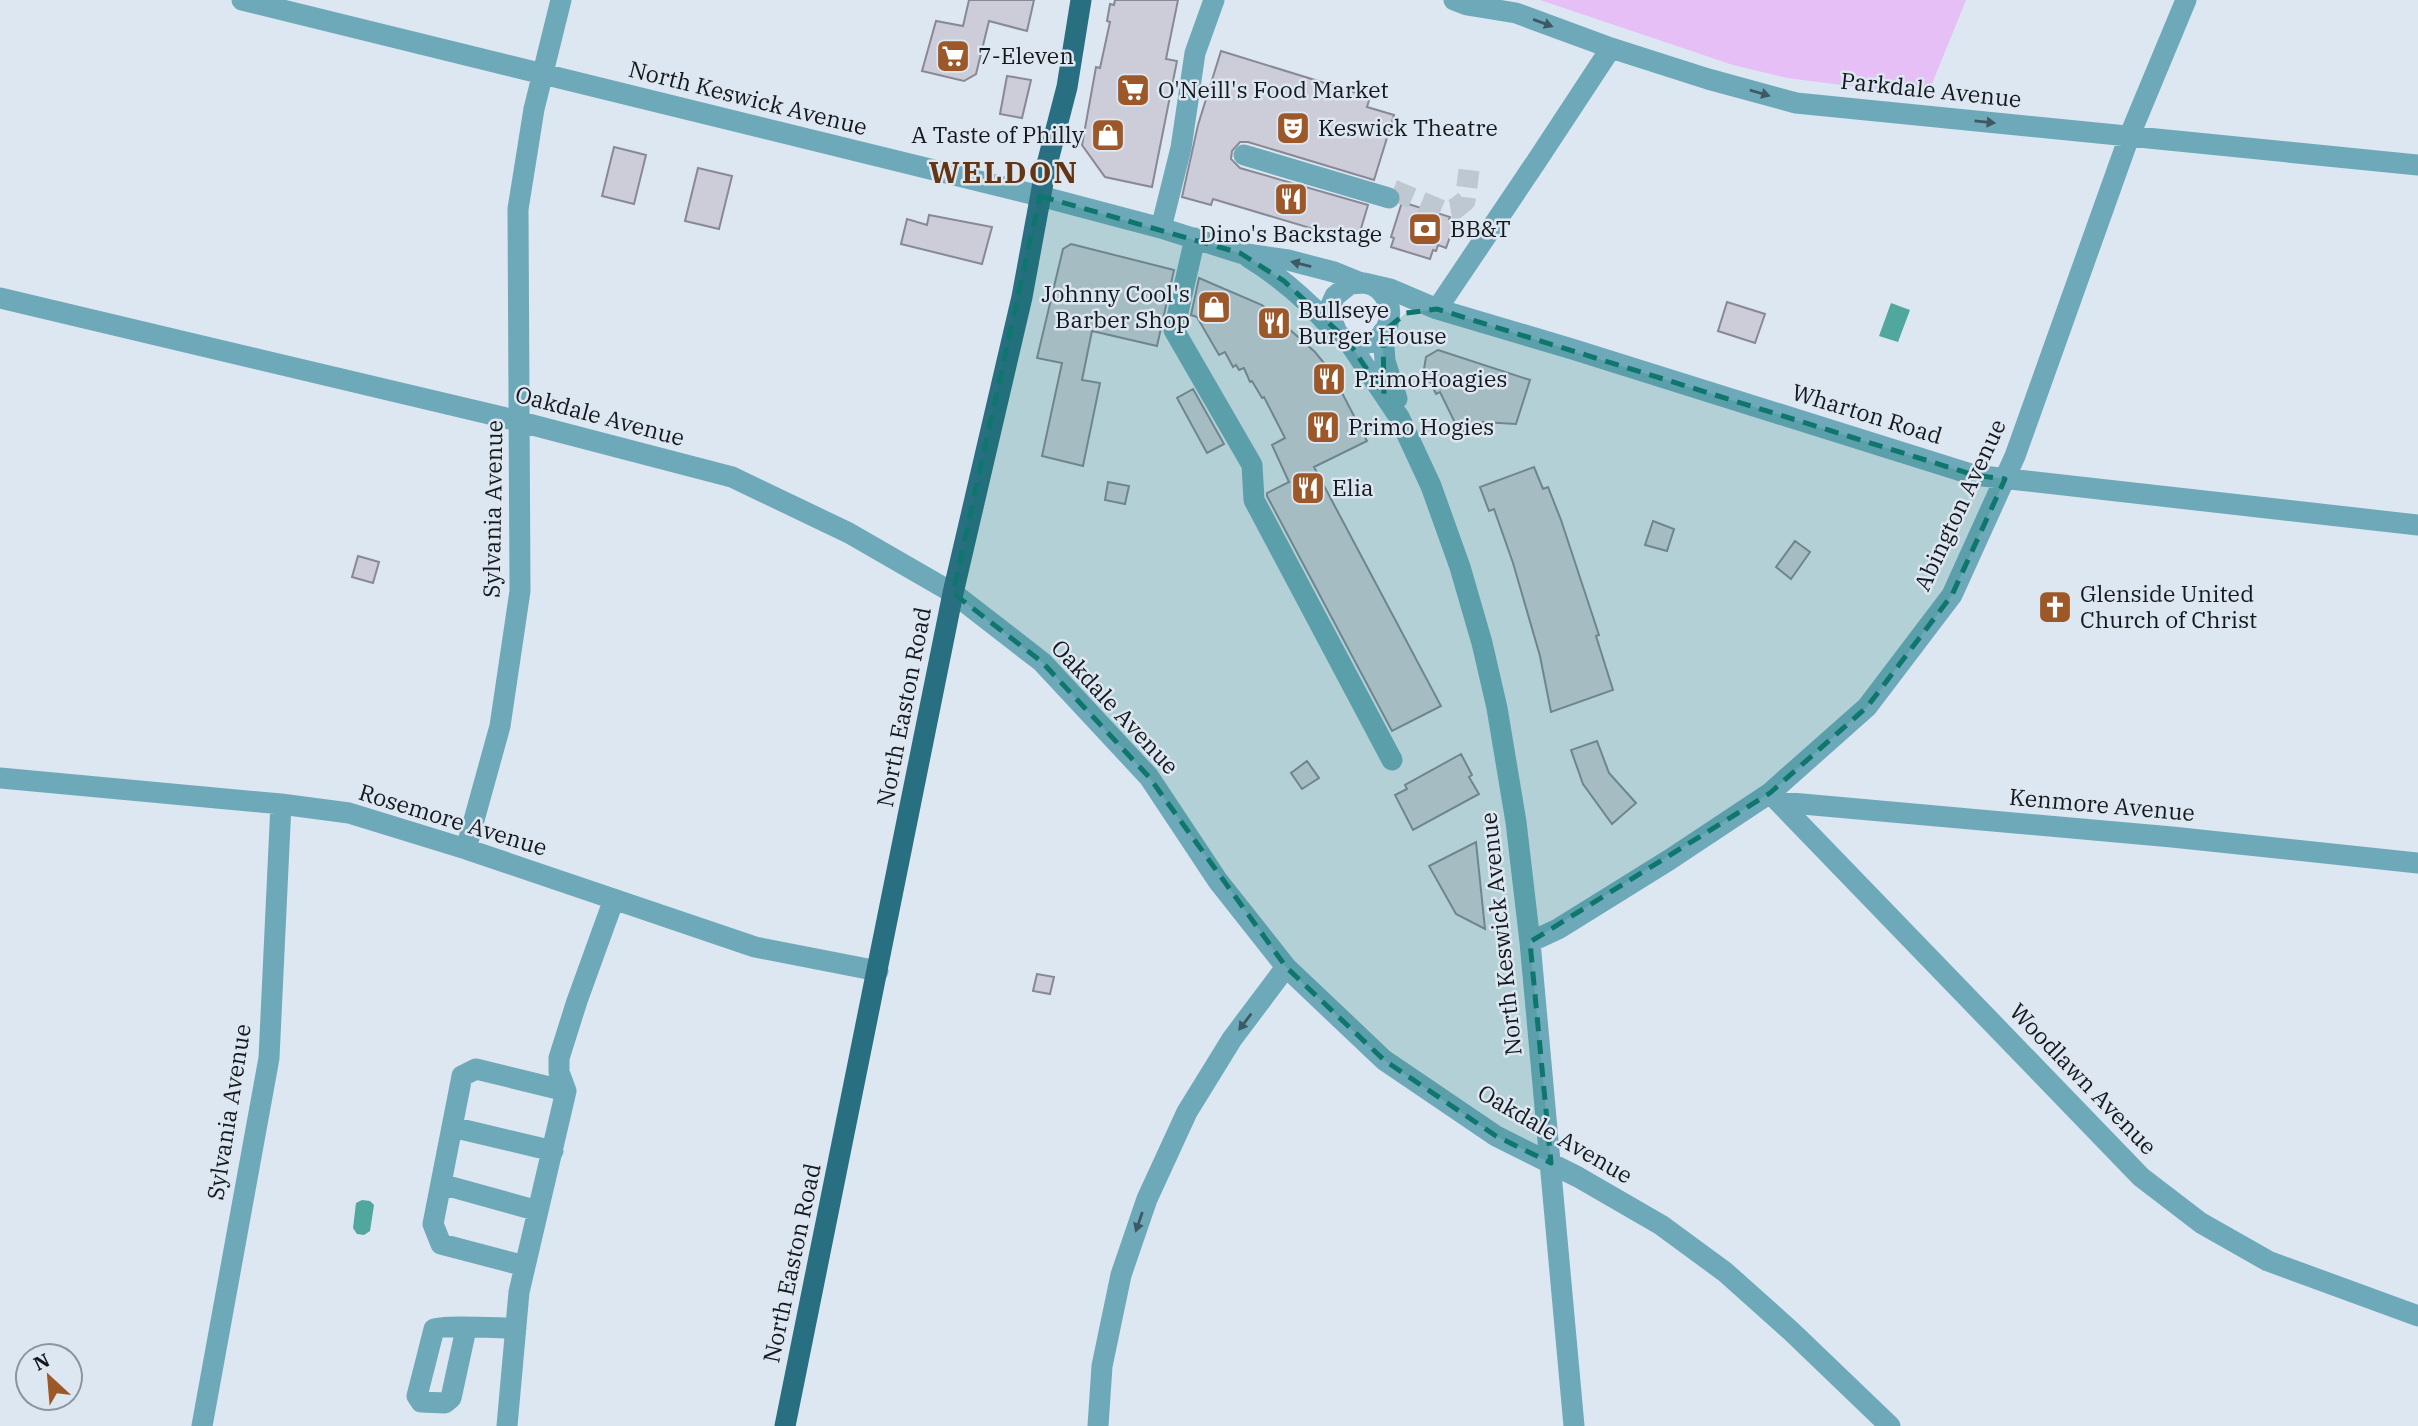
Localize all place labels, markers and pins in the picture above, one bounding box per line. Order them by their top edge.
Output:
supermarket icon: 7-Eleven [934,37,972,75]
place label: 7-Eleven [978,40,1074,70]
supermarket icon: O'Neill's Food Market [1114,71,1152,109]
place label: O'Neill's Food Market [1158,74,1389,104]
theatre icon: Keswick Theatre [1274,109,1312,147]
place label: Keswick Theatre [1318,112,1498,142]
shop icon: A Taste of Philly [1089,116,1127,154]
place label: A Taste of Philly [911,119,1085,149]
restaurant icon: Dino's Backstage [1272,180,1310,218]
bank icon: BB&T [1406,210,1444,248]
place label: BB&T [1450,213,1511,243]
place label: Dino's Backstage [1200,218,1382,248]
place label: Johnny Cool's Barber Shop [1041,278,1190,334]
shop icon: Johnny Cool's Barber Shop [1195,288,1233,326]
place label: Bullseye Burger House [1298,294,1447,350]
restaurant icon: Bullseye Burger House [1255,304,1293,342]
restaurant icon: PrimoHoagies [1310,360,1348,398]
place label: PrimoHoagies [1354,363,1508,393]
restaurant icon: Primo Hogies [1304,408,1342,446]
place label: Primo Hogies [1348,411,1494,441]
restaurant icon: Elia [1289,469,1327,507]
place label: Elia [1332,472,1373,502]
place label: Glenside United Church of Christ [2080,578,2257,634]
church icon: Glenside United Church of Christ [2036,588,2074,626]

